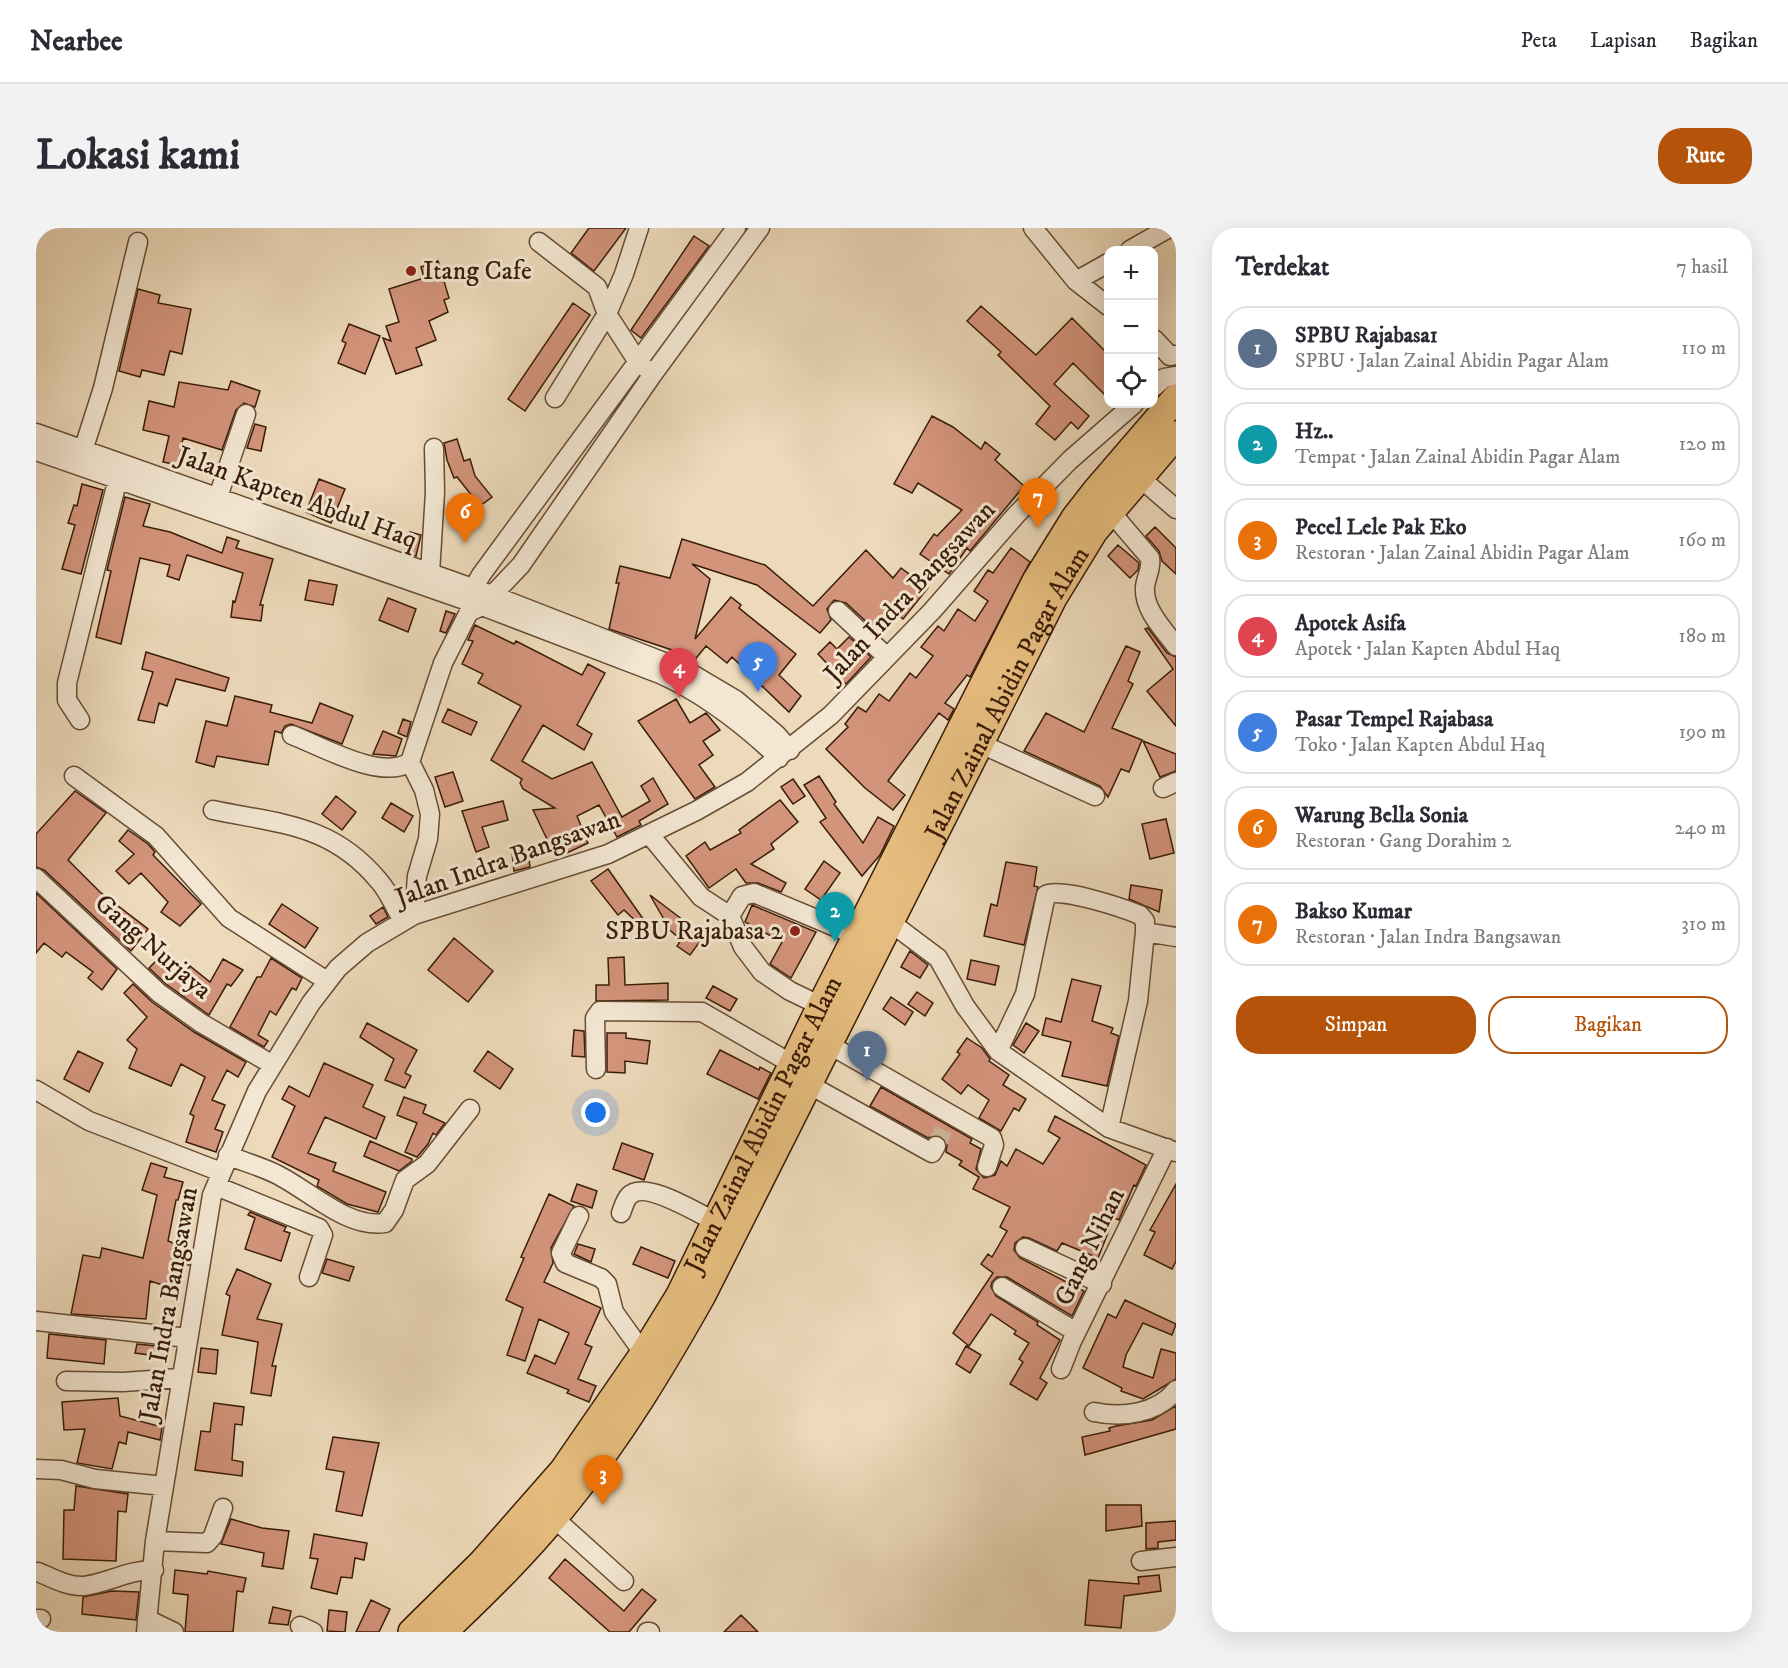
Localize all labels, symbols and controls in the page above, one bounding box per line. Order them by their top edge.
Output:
text: Nearbee [30,24,123,59]
text: Peta [1521,28,1557,54]
text: Lapisan [1590,28,1657,54]
text: Bagikan [1690,28,1758,54]
button: Rute [1658,128,1752,184]
text: Lokasi kami [36,130,240,182]
map controls [1104,246,1158,408]
button: + [1104,246,1158,300]
text: Terdekat [1236,251,1329,284]
place label: Itang Cafe [423,255,532,288]
text: 7 hasil [1676,255,1728,280]
marker: Itang Cafe [404,264,418,278]
button: − [1104,300,1158,354]
text: SPBU Rajabasa1 [1295,322,1438,349]
text: 1 [1254,336,1261,361]
text: 110 m [1681,336,1726,361]
text: SPBU · Jalan Zainal Abidin Pagar Alam [1295,349,1609,374]
button: locate [1104,354,1158,408]
text: Hz.. [1295,418,1333,445]
text: 2 [1253,432,1262,457]
text: 120 m [1679,432,1726,457]
street label: Jalan Kapten Abdul Haq [171,439,423,557]
text: Tempat · Jalan Zainal Abidin Pagar Alam [1295,445,1620,470]
pin: 7 [1018,478,1058,528]
pin: 6 [446,494,484,543]
street label: Jalan Indra Bangsawan [816,494,1003,691]
text: Pecel Lele Pak Eko [1295,514,1467,541]
text: 3 [1254,528,1261,553]
text: 160 m [1678,528,1726,553]
street label: Jalan Zainal Abidin Pagar Alam [917,540,1097,847]
text: Restoran · Jalan Zainal Abidin Pagar Alam [1295,541,1630,566]
text: Apotek Asifa [1295,610,1406,637]
text: 4 [1252,624,1263,649]
text: 180 m [1679,624,1726,649]
text: Apotek · Jalan Kapten Abdul Haq [1295,637,1560,662]
pin: 5 [738,642,778,692]
pin: 4 [660,648,698,698]
text: Pasar Tempel Rajabasa [1295,706,1493,733]
text: 5 [1253,720,1262,745]
text: 190 m [1679,720,1726,745]
text: Toko · Jalan Kapten Abdul Haq [1295,733,1545,758]
text: Warung Bella Sonia [1295,802,1468,829]
street label: Jalan Indra Bangsawan [389,803,625,916]
text: 6 [1252,816,1263,841]
text: 240 m [1675,816,1726,841]
text: Restoran · Gang Dorahim 2 [1295,829,1511,854]
street label: Gang Nurjaya [88,887,218,1007]
pin: 2 [816,892,854,942]
text: Bakso Kumar [1295,898,1412,925]
text: 7 [1252,912,1263,937]
text: 310 m [1681,912,1726,937]
place label: SPBU Rajabasa 2 [605,915,783,948]
marker: SPBU Rajabasa 2 [788,924,802,938]
text: Restoran · Jalan Indra Bangsawan [1295,925,1561,950]
street label: Jalan Zainal Abidin Pagar Alam [676,971,850,1280]
button: Simpan [1236,996,1476,1054]
button: Bagikan [1488,996,1728,1054]
pin: 1 [848,1032,886,1081]
your location [581,1098,610,1127]
street label: Gang Nihan [1047,1182,1133,1311]
street label: Jalan Indra Bangsawan [132,1184,206,1426]
pin: 3 [584,1456,622,1505]

